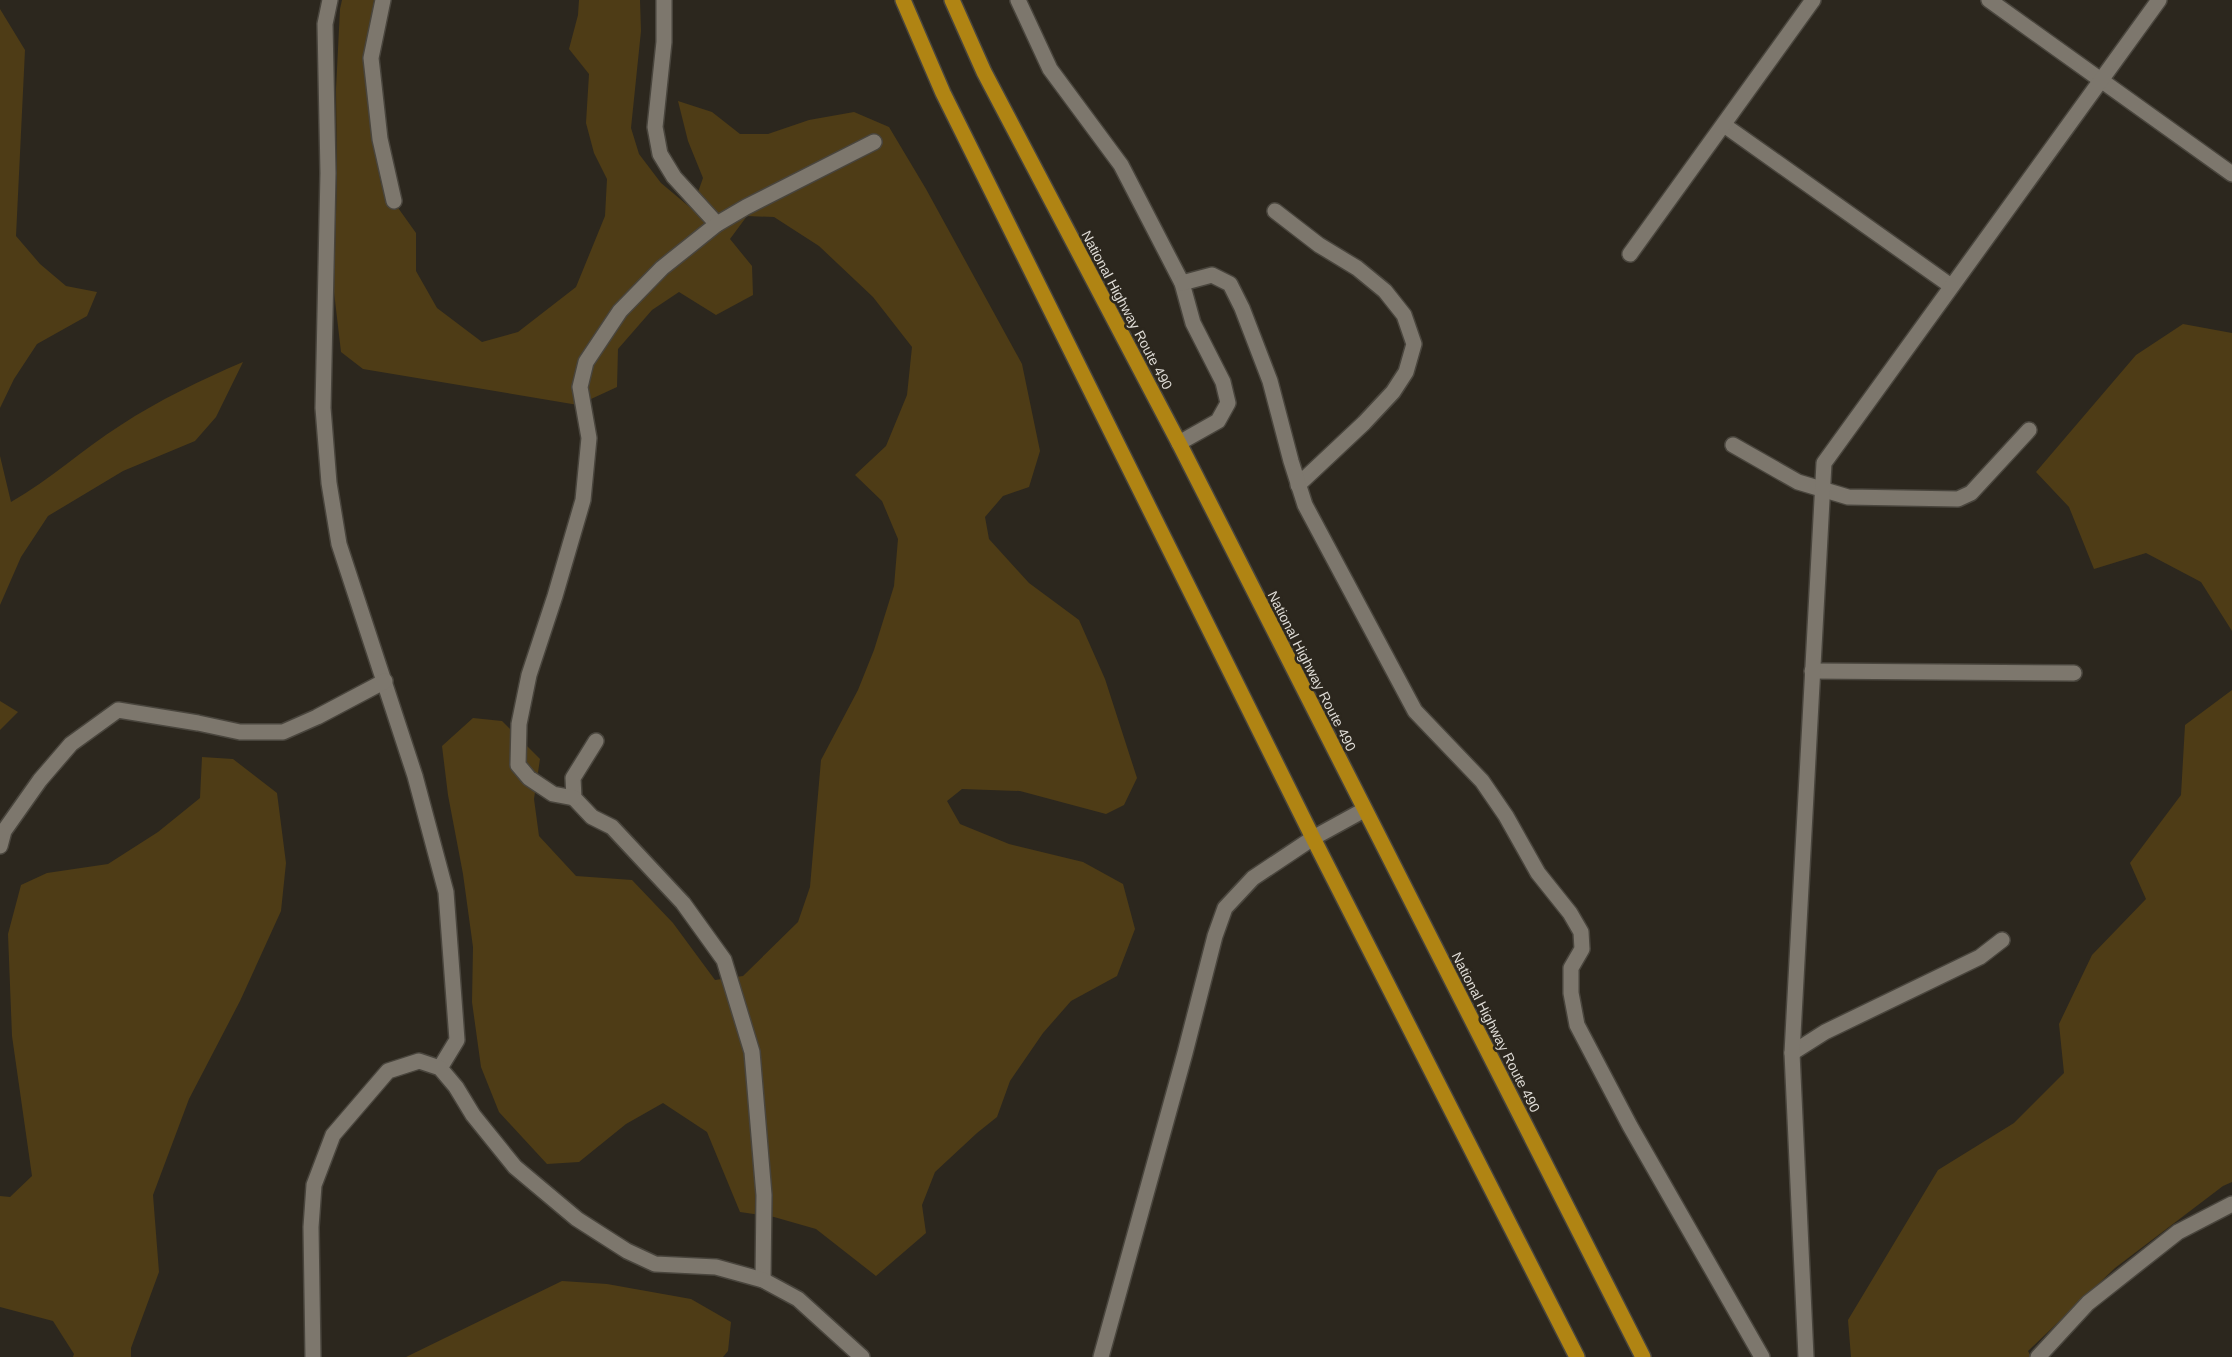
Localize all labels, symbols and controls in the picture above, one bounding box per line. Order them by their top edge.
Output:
street label: National Highway Route 490 [1078,228,1176,392]
street label: National Highway Route 490 [1265,588,1360,754]
street label: National Highway Route 490 [1449,949,1544,1115]

